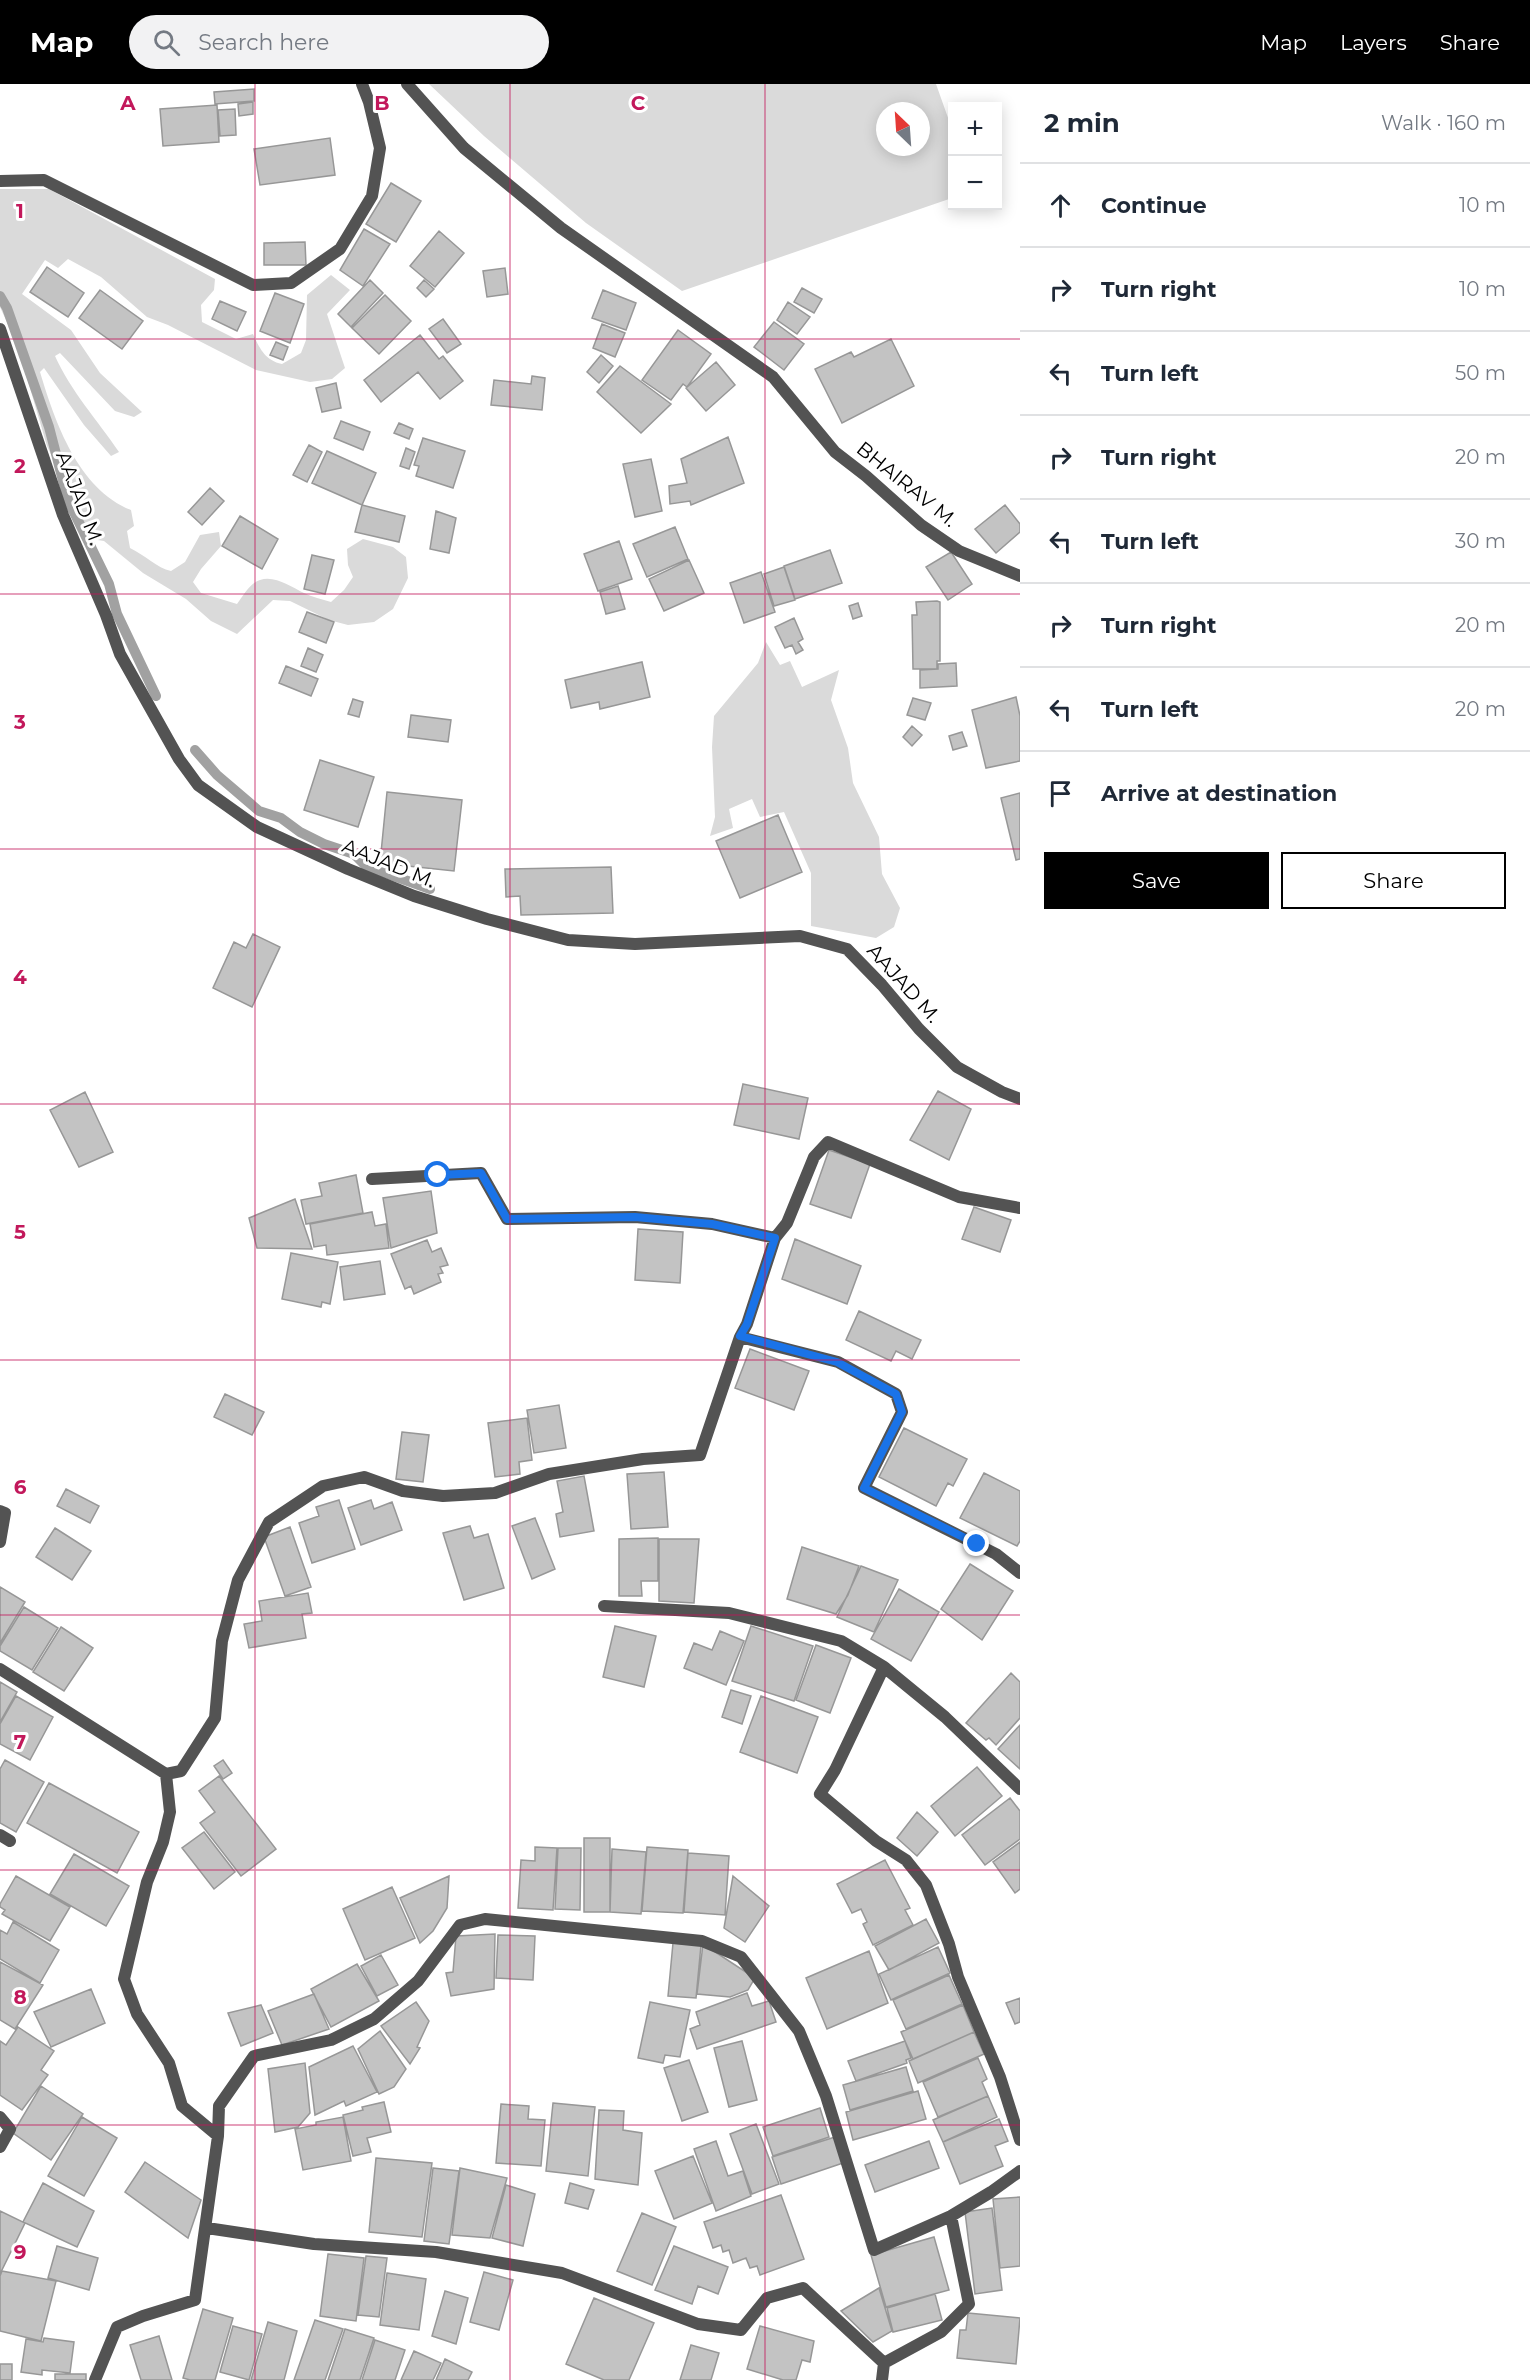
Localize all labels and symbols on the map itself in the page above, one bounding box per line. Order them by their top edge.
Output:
text: A [119,91,136,115]
text: B [374,91,390,115]
text: C [631,91,646,115]
north arrow [876,102,930,156]
text: 1 [16,199,24,223]
street label: BHAIRAV M. [852,436,962,532]
street label: AAJAD M. [51,448,109,548]
text: 2 [14,454,26,478]
text: 3 [13,710,26,734]
street label: AAJAD M. [339,833,439,893]
street label: AAJAD M. [862,938,946,1028]
text: 4 [13,965,27,989]
route start [424,1161,450,1187]
text: 5 [14,1220,26,1244]
text: 6 [14,1475,27,1499]
route end [963,1530,989,1556]
text: 7 [14,1730,26,1754]
text: 8 [13,1985,27,2009]
text: 9 [14,2240,26,2264]

